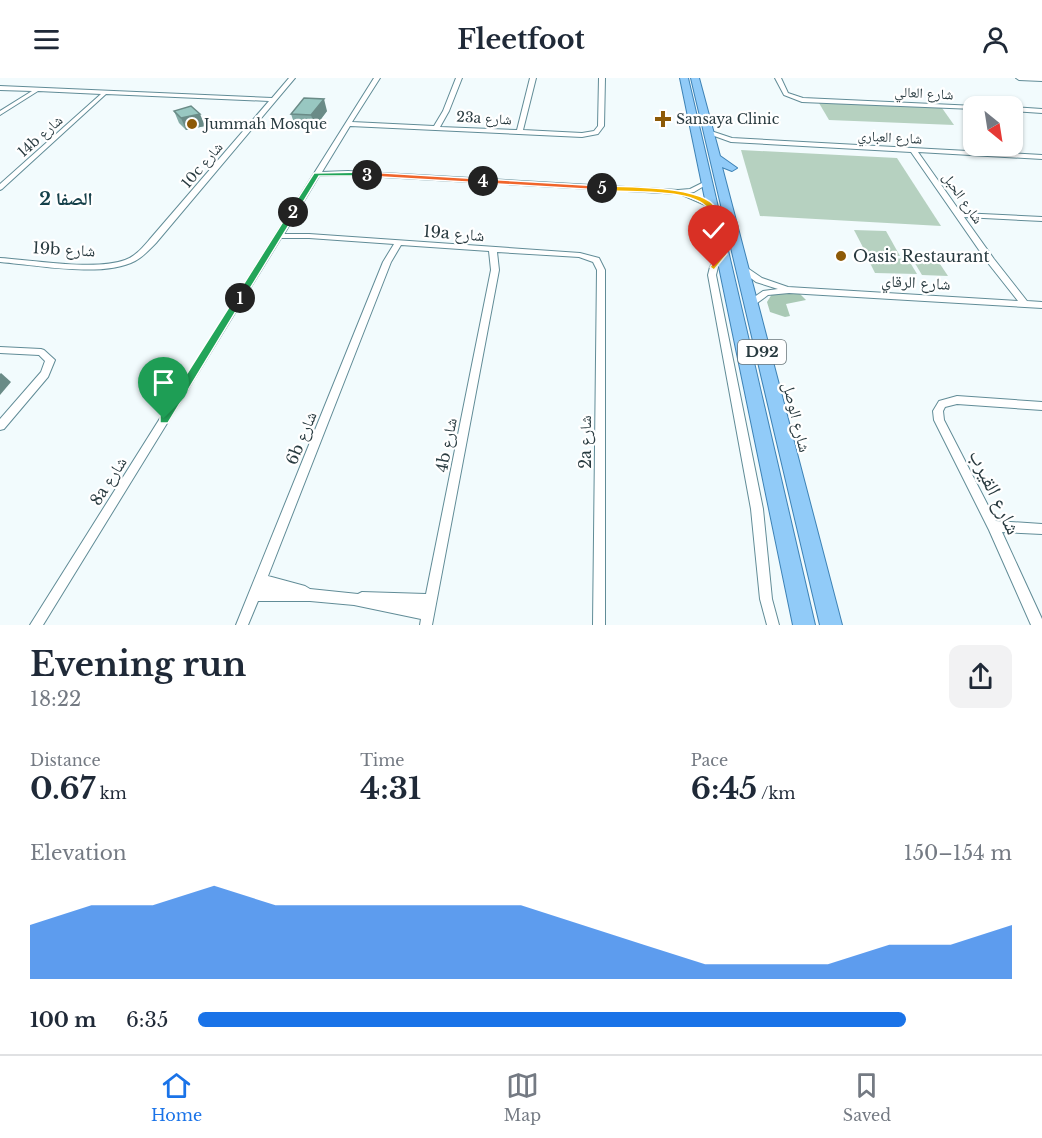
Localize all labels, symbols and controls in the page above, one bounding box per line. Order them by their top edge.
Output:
icon: menu [30,23,63,56]
text: Fleetfoot [457,23,585,56]
icon: person [979,23,1012,56]
street label: شارع العالي [894,82,954,106]
north arrow [963,96,1023,156]
map controls [963,96,1023,156]
street label: 23a شارع [456,108,512,129]
marker: Sansaya Clinic [654,110,672,128]
place label: Sansaya Clinic [676,110,780,128]
street label: 14b شارع [14,111,67,162]
place label: Jummah Mosque [202,115,327,133]
marker: Jummah Mosque [185,117,199,131]
street label: شارع العباري [857,126,923,150]
street label: 10c شارع [178,138,227,192]
pin: 3 [352,160,382,190]
text: 3 [362,165,372,185]
pin: 4 [468,166,498,196]
street label: شارع الحبل [938,169,987,228]
text: 4 [478,171,488,191]
pin: 5 [587,173,617,203]
text: 5 [597,178,607,198]
district label: الصفا 2 [39,188,93,210]
pin: 2 [278,197,308,227]
text: 2 [288,202,298,222]
pin [688,205,739,267]
icon: check [697,214,730,247]
street label: 19a شارع [423,221,485,246]
street label: 19b شارع [32,237,96,262]
place label: Oasis Restaurant [853,246,990,266]
marker: Oasis Restaurant [834,249,848,263]
street label: شارع الرقاي [881,270,951,297]
pin: 1 [225,283,255,313]
text: 1 [237,288,243,308]
road number: D92 [738,340,786,364]
pin [138,357,189,419]
icon: arrive [147,366,180,399]
street label: شارع الوصل [778,380,815,454]
street label: 6b شارع [281,408,322,468]
street label: 2a شارع [575,415,596,469]
street label: 4b شارع [431,416,462,474]
street label: شارع القيرب [963,446,1026,539]
street label: 8a شارع [85,453,131,509]
text: Evening run [30,644,246,685]
button: share [949,645,1012,708]
text: 18:22 [30,687,81,711]
text: Distance [30,750,101,770]
text: Time [360,750,404,770]
text: Pace [691,750,728,770]
text: 0.67 [30,770,95,807]
text: 4:31 [360,770,421,807]
text: 6:45 [691,770,757,807]
text: km [95,783,127,803]
text: /km [757,783,796,803]
text: Elevation [30,841,127,865]
text: 150–154 m [904,841,1012,865]
text: 100 m [30,1008,96,1032]
text: 6:35 [126,1008,168,1032]
tab: Home [151,1069,202,1125]
tab: Map [504,1069,541,1125]
tab: Saved [843,1069,891,1125]

